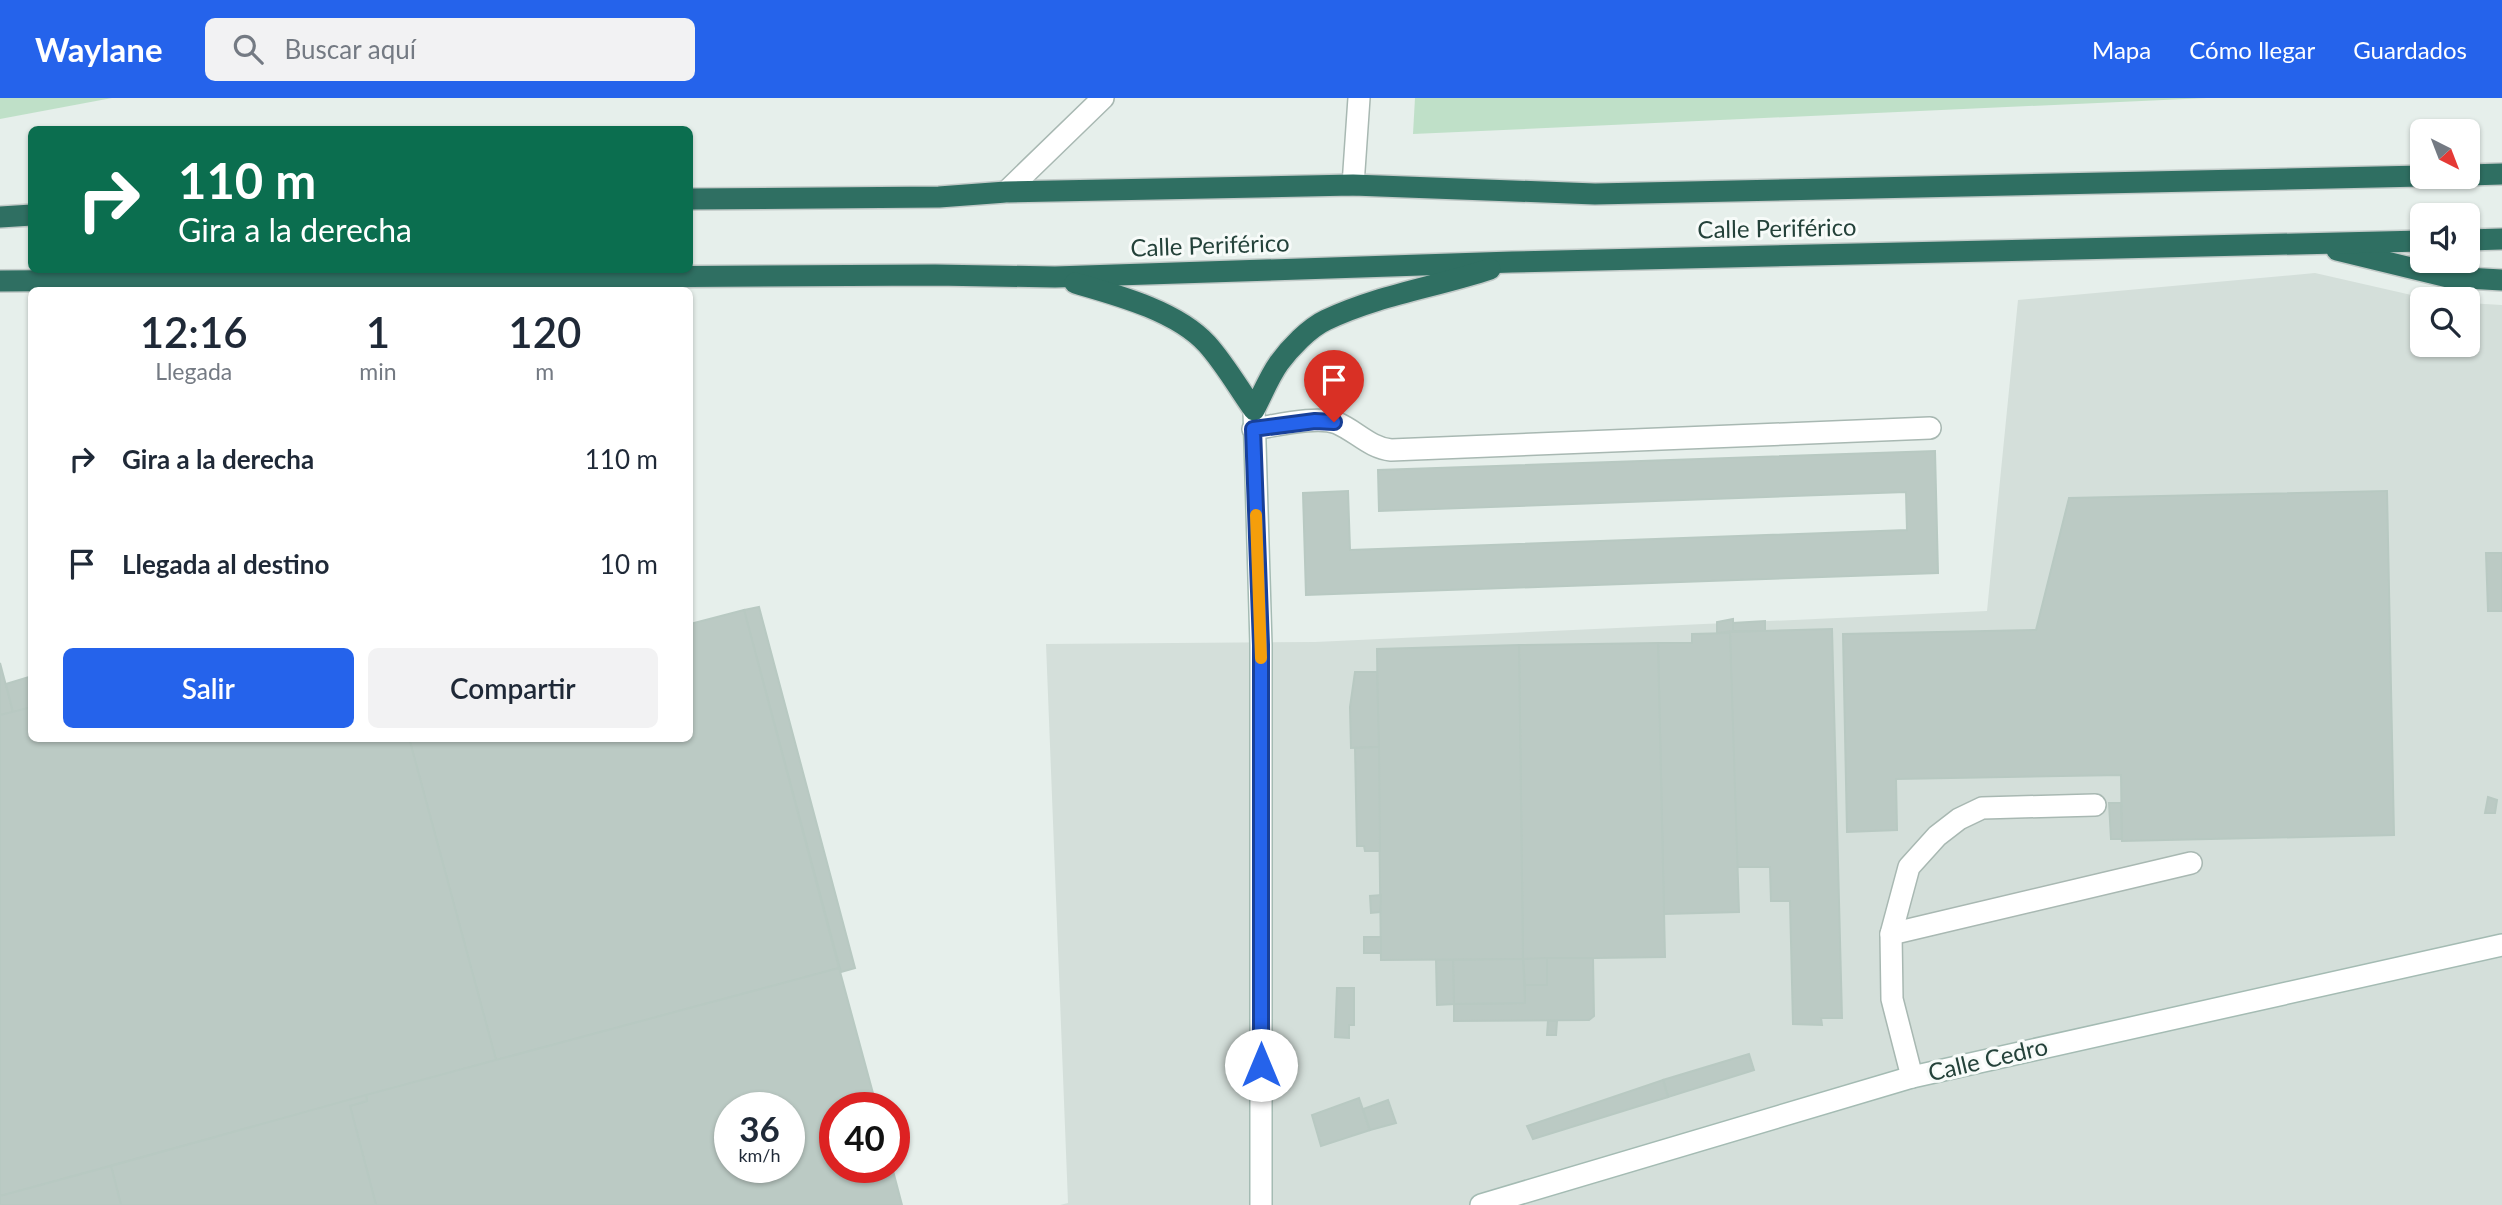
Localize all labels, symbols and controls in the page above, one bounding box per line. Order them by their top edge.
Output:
search box [205,18,695,81]
text: Waylane [35,29,163,69]
icon: search [229,30,267,68]
text: Buscar aquí [285,33,416,65]
text: Mapa [2092,35,2151,64]
text: Cómo llegar [2189,35,2315,64]
text: Guardados [2353,35,2467,64]
north arrow [2410,119,2480,189]
map controls [2410,119,2480,357]
text: 110 m [178,151,316,209]
icon: right [63,154,154,245]
button: sound [2410,203,2480,273]
text: Gira a la derecha [178,210,412,249]
street label: Calle Periférico [1697,212,1857,243]
street label: Calle Periférico [1130,227,1290,262]
button: search [2410,287,2480,357]
text: 12:16 [140,307,248,357]
text: 1 [366,307,390,357]
text: 120 [508,307,581,357]
pin [1304,350,1364,422]
text: Llegada [155,357,232,385]
text: min [359,357,397,385]
text: m [535,357,554,385]
icon: arrive [1315,361,1353,399]
icon: right [63,440,101,478]
text: Gira a la derecha [122,443,314,475]
text: 110 m [585,443,658,475]
icon: arrive [63,545,101,583]
text: Llegada al destino [122,548,329,580]
text: 10 m [600,548,658,580]
button: Salir [63,648,354,728]
button: Compartir [368,648,658,728]
position arrow [1224,1028,1298,1102]
street label: Calle Cedro [1925,1031,2050,1086]
speed limit sign: 40 [819,1092,910,1183]
text: 36 [739,1107,780,1149]
text: km/h [738,1144,781,1166]

